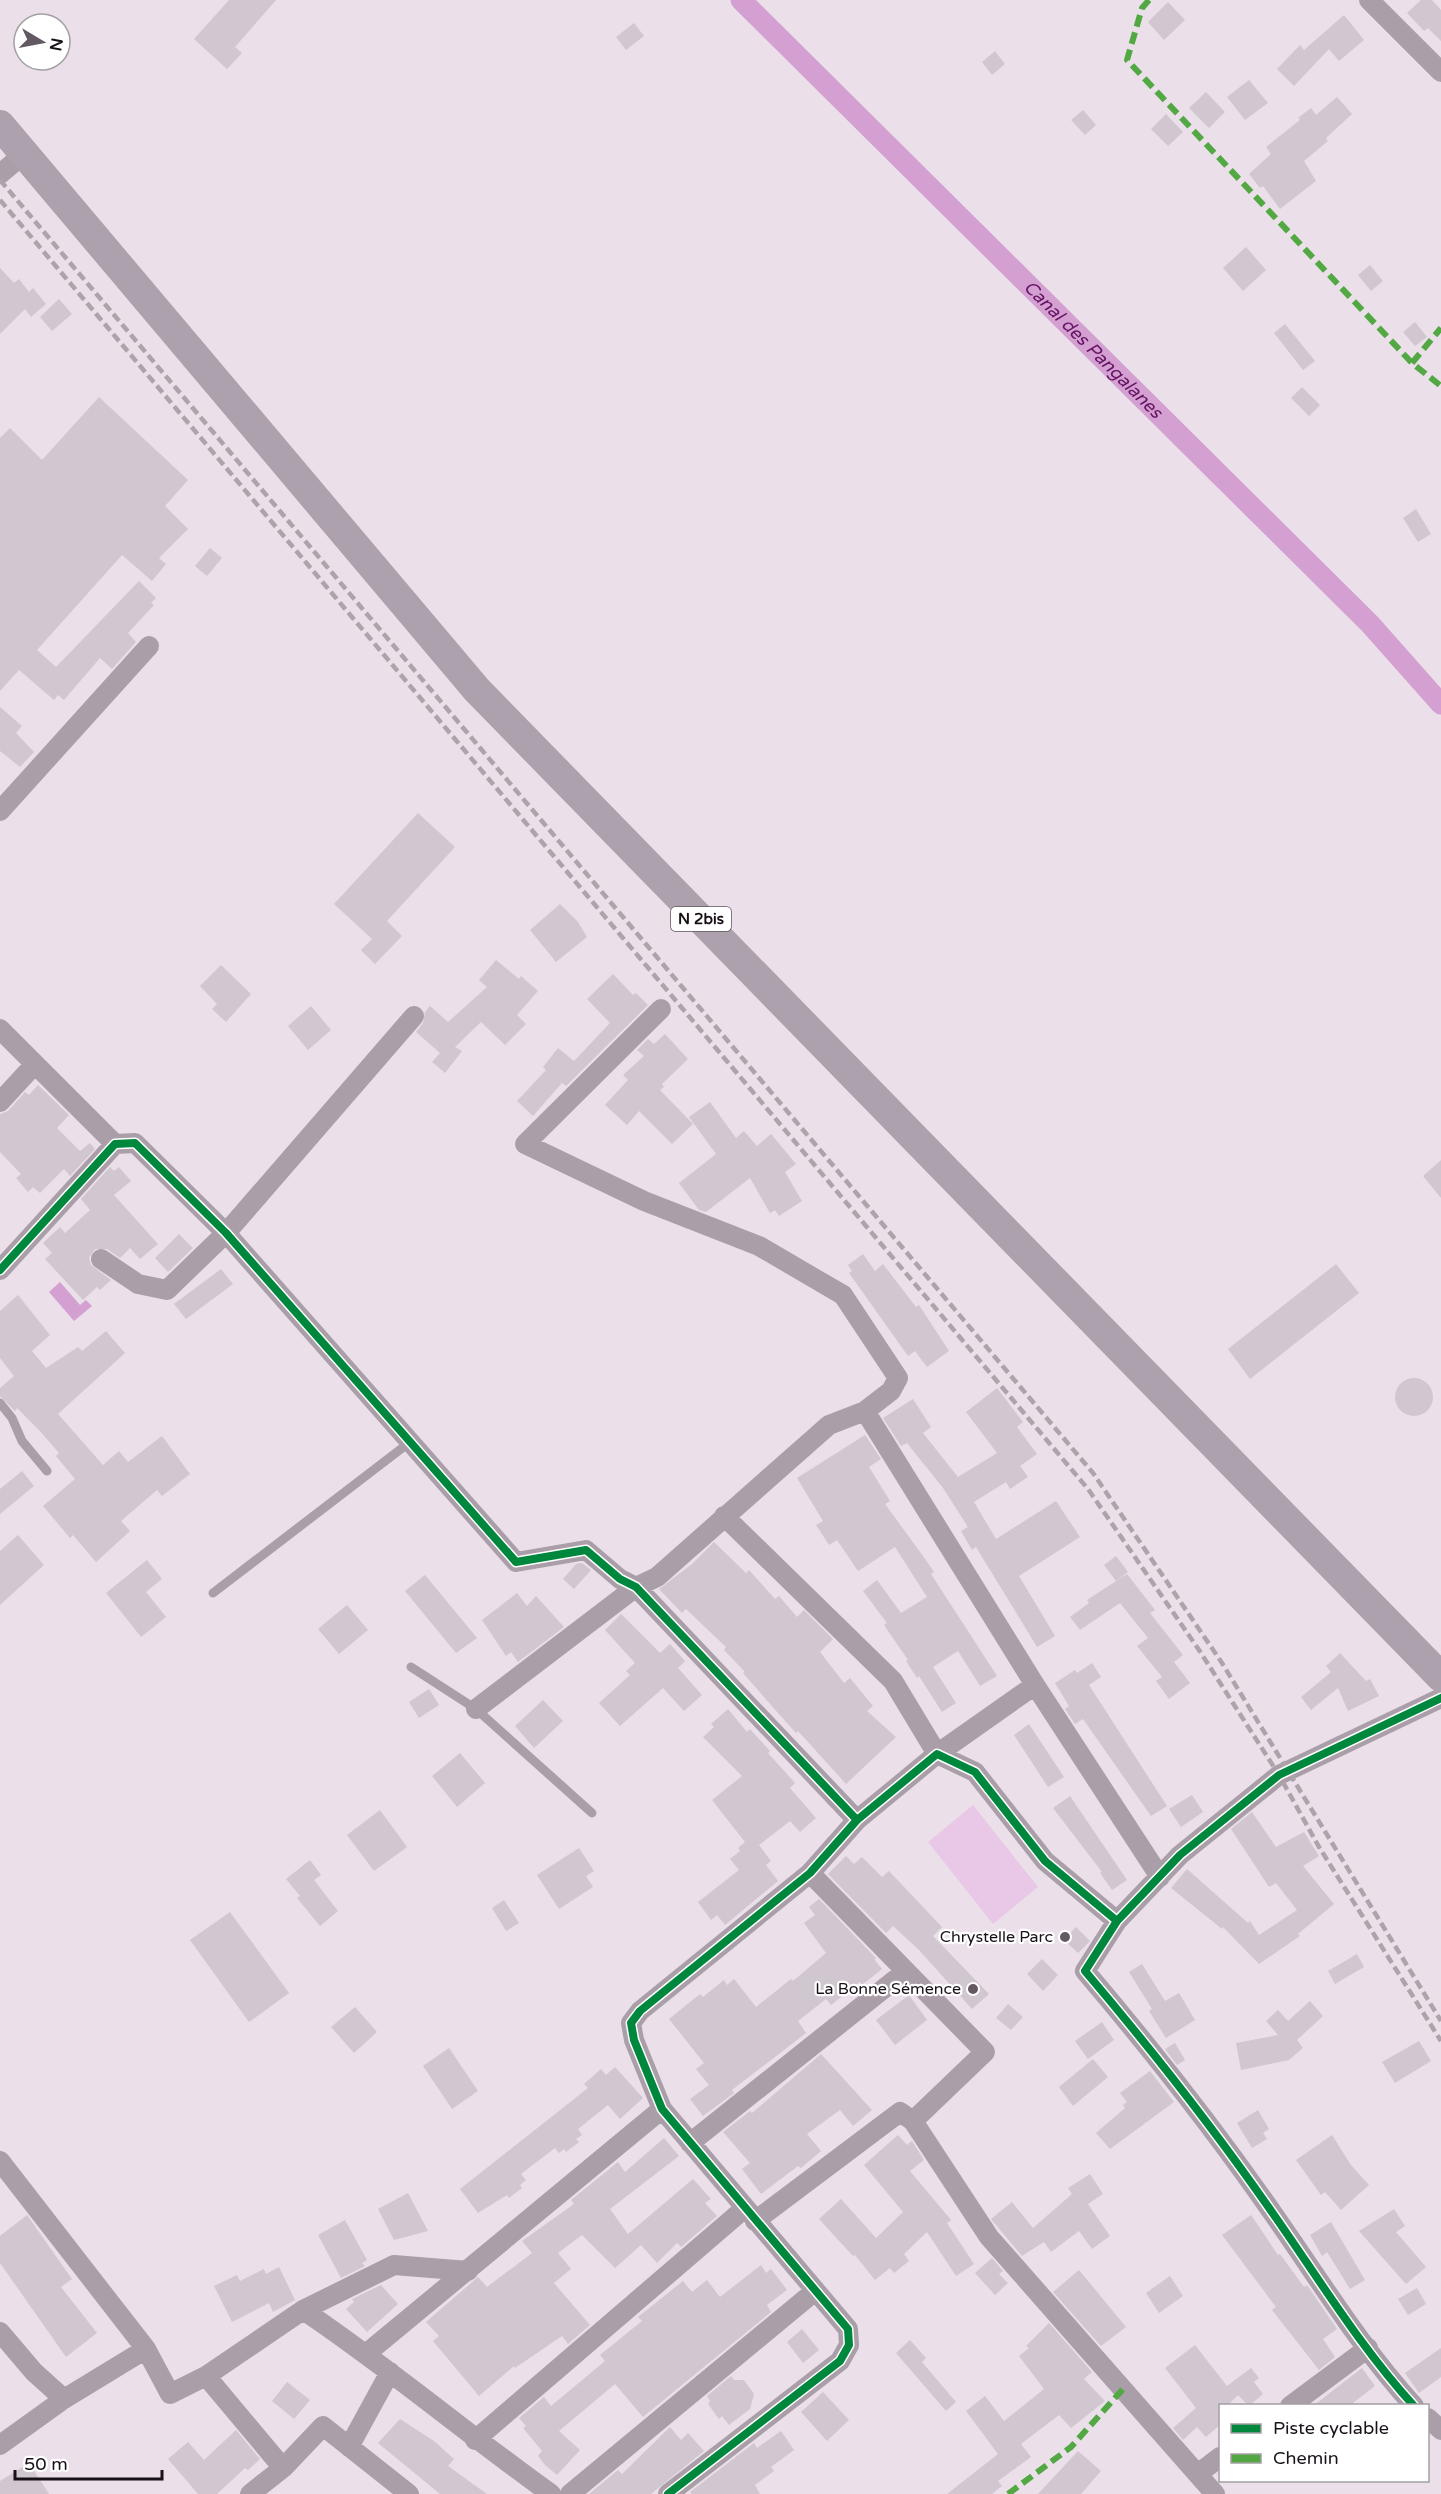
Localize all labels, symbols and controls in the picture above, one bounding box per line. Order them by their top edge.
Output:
north arrow [12,12,72,72]
text: N [45,36,67,52]
water label: Canal des Pangalanes [1019,276,1168,424]
road number: N 2bis [671,907,731,931]
place label: Chrystelle Parc [940,1927,1053,1947]
marker: Chrystelle Parc [1058,1930,1072,1944]
place label: La Bonne Sémence [815,1979,961,1999]
marker: La Bonne Sémence [966,1982,980,1996]
legend [1219,2404,1429,2482]
text: Piste cyclable [1273,2417,1389,2439]
scale bar [15,2443,162,2481]
text: Chemin [1273,2447,1339,2469]
text: 50 m [24,2453,68,2475]

